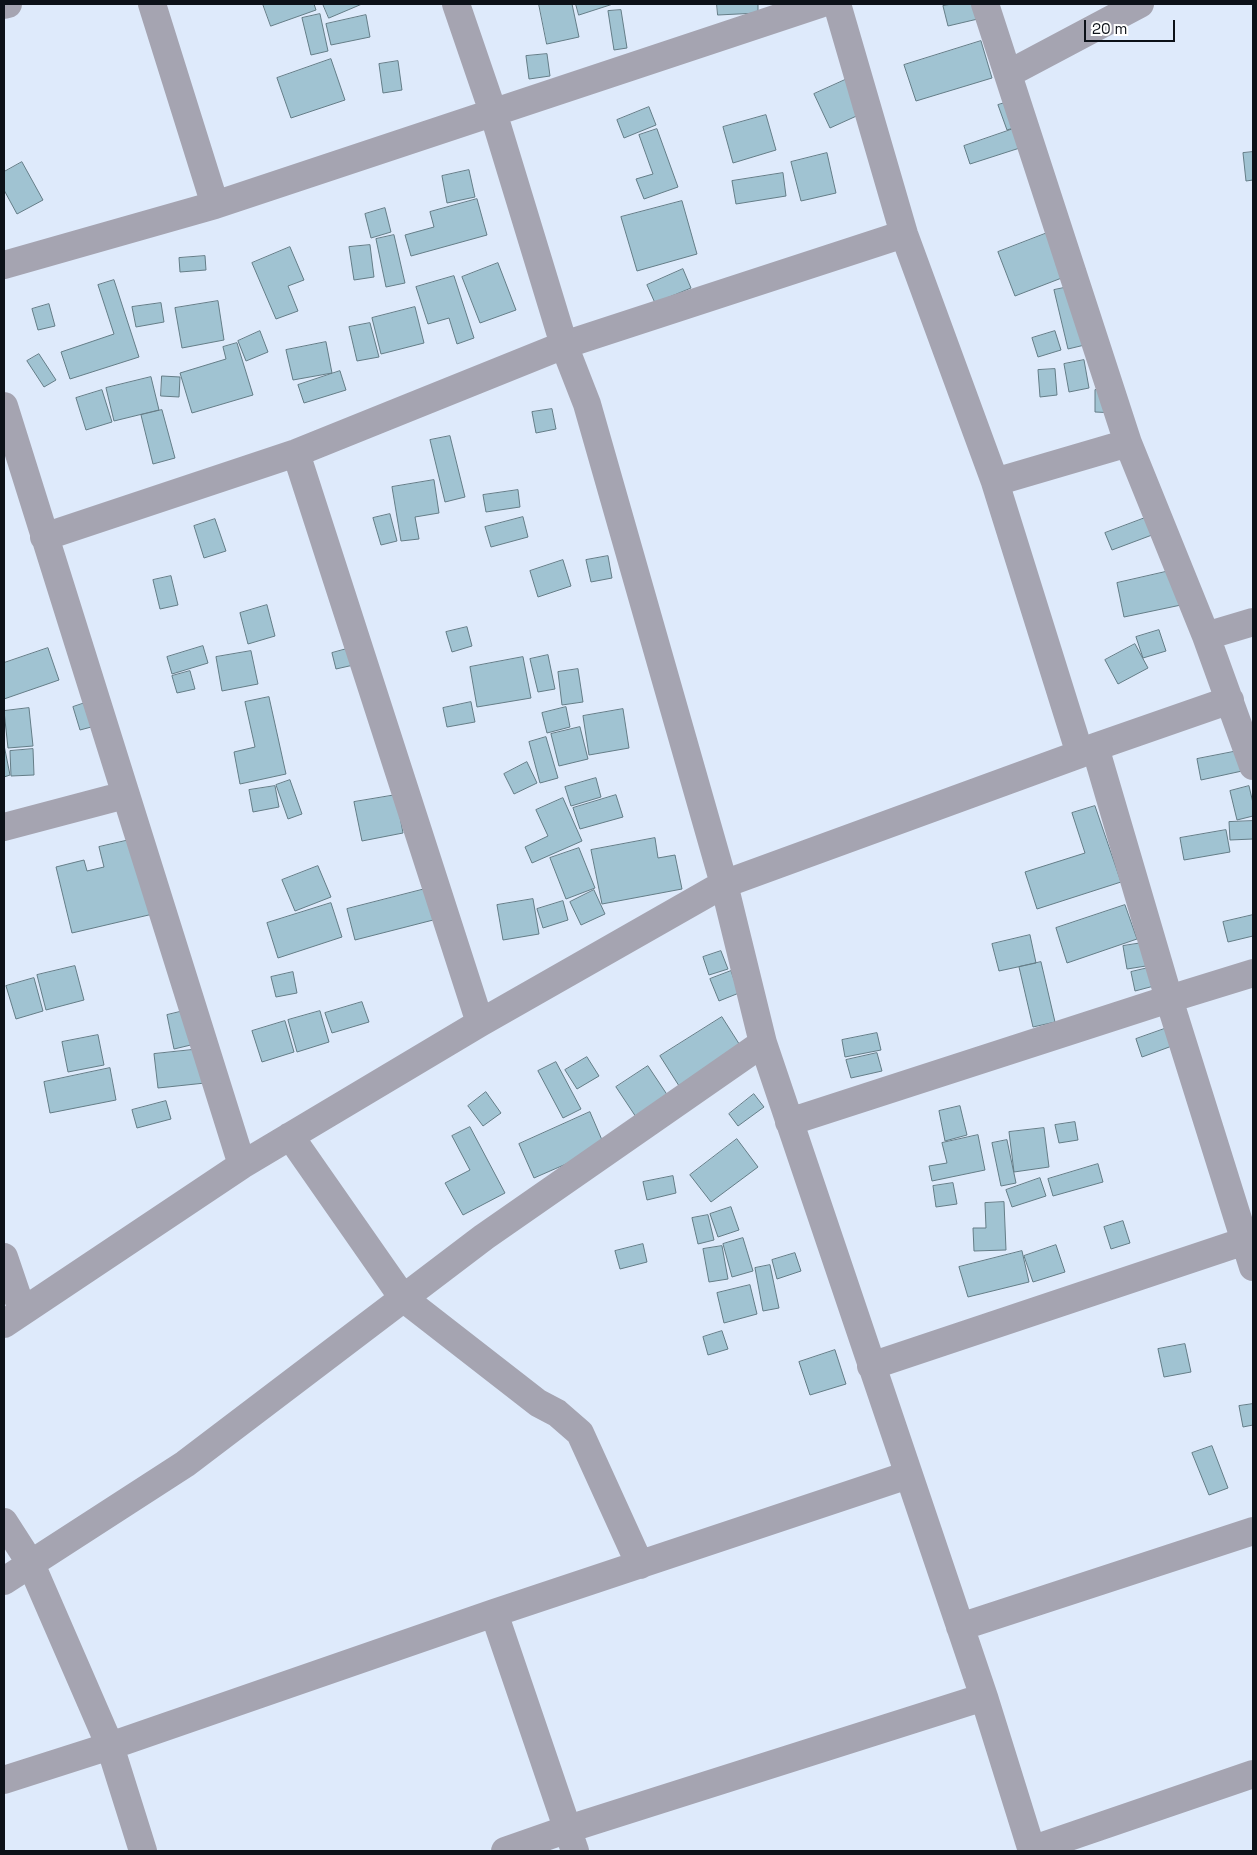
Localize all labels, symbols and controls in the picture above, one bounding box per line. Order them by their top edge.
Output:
scale bar [1087,10,1178,42]
text: 20 m [1092,19,1127,38]

